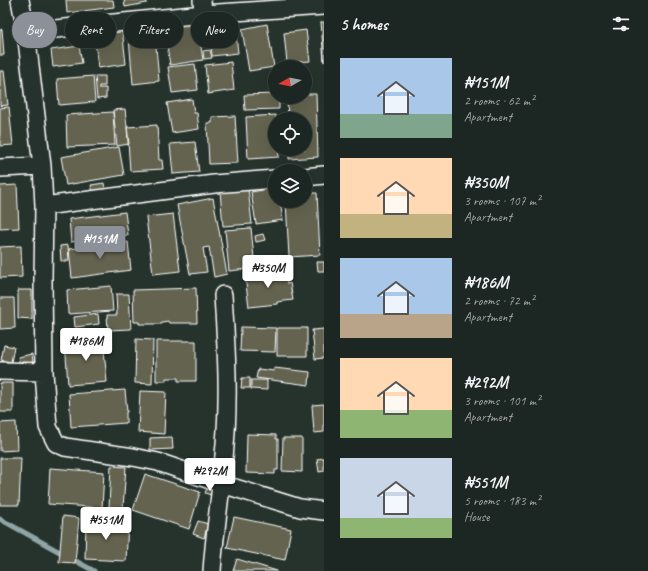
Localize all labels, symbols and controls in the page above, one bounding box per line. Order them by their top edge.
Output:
chip: Buy [12,12,57,48]
chip: Rent [65,12,116,48]
chip: Filters [124,12,183,48]
chip: New [191,12,239,48]
icon: filters [610,13,632,35]
text: 5 homes [340,14,388,35]
north arrow [268,60,312,104]
map controls [268,60,312,208]
text: ₦151M [464,72,507,93]
icon: home [372,74,420,122]
text: 2 rooms · 62 m² [464,93,534,109]
text: Apartment [464,109,512,125]
button: locate [268,112,312,156]
button: layers [268,164,312,208]
text: ₦350M [464,172,507,193]
icon: home [372,174,420,222]
text: 3 rooms · 107 m² [464,193,540,209]
text: Apartment [464,209,512,225]
pin: ₦151M [72,226,128,260]
text: ₦151M [83,231,117,247]
pin: ₦350M [240,255,296,289]
text: ₦350M [251,260,285,276]
text: ₦186M [464,272,508,293]
icon: home [372,274,420,322]
text: 2 rooms · 72 m² [464,293,534,309]
text: Apartment [464,309,512,325]
pin: ₦186M [58,328,114,362]
text: ₦186M [69,333,103,349]
text: ₦292M [464,372,508,393]
icon: home [372,374,420,422]
text: 3 rooms · 101 m² [464,393,540,409]
text: Apartment [464,409,512,425]
pin: ₦292M [182,458,238,492]
text: ₦292M [193,463,227,479]
text: ₦551M [464,472,507,493]
icon: home [372,474,420,522]
text: 5 rooms · 183 m² [464,493,540,509]
pin: ₦551M [78,507,134,541]
text: House [464,509,489,525]
text: ₦551M [89,512,123,528]

